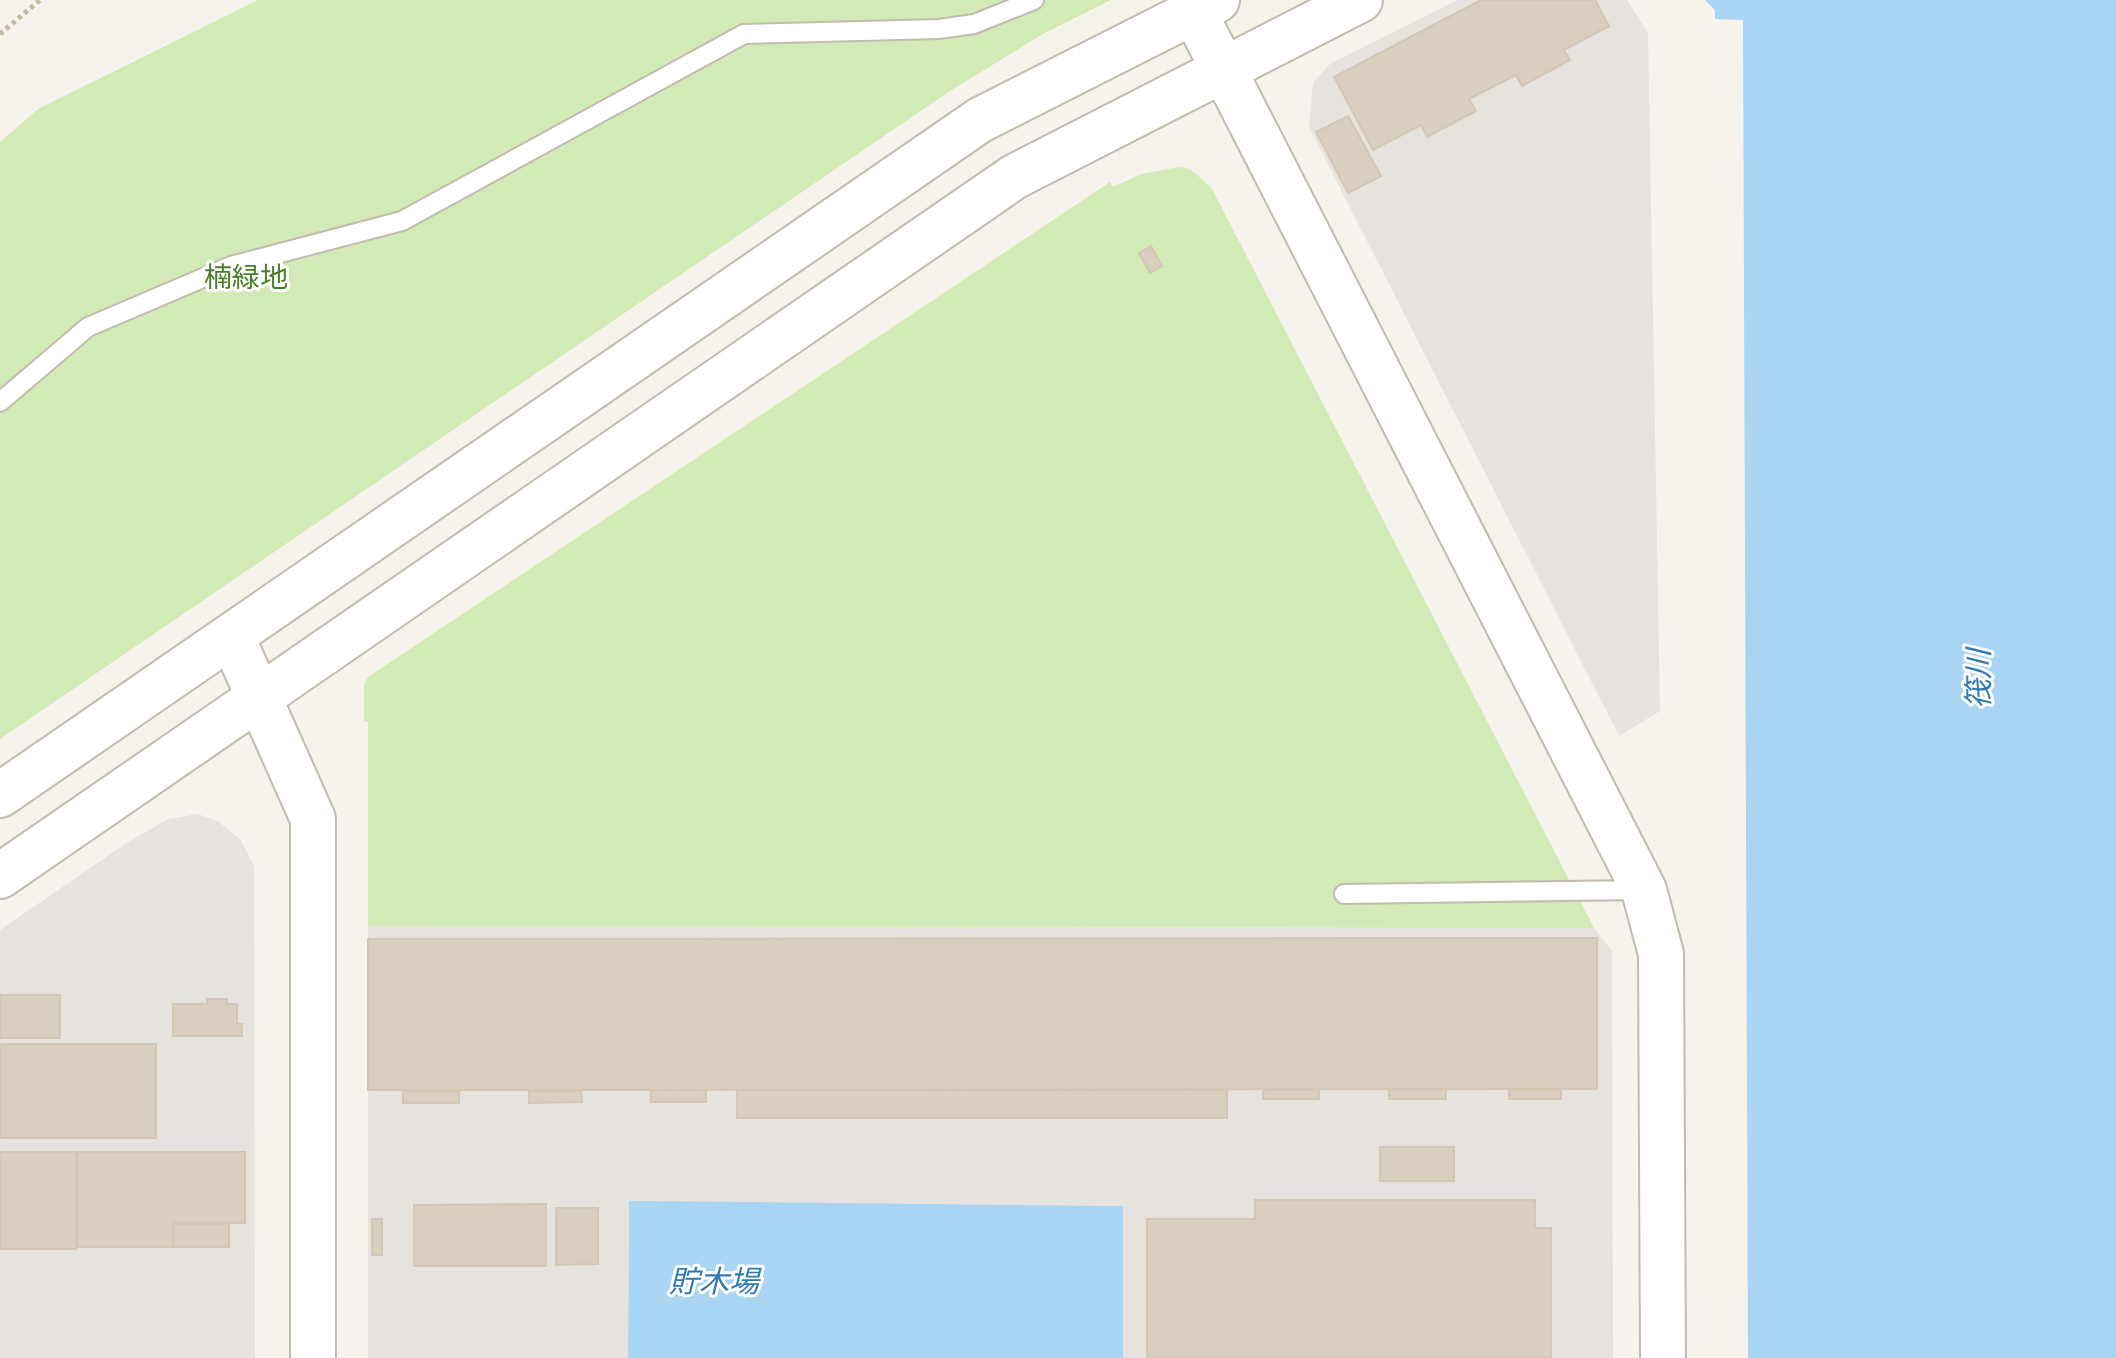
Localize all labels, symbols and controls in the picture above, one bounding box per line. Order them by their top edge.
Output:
park label: 楠緑地 [204,258,288,297]
water label: 筏川 [1957,646,2000,709]
water label: 貯木場 [669,1260,762,1303]

